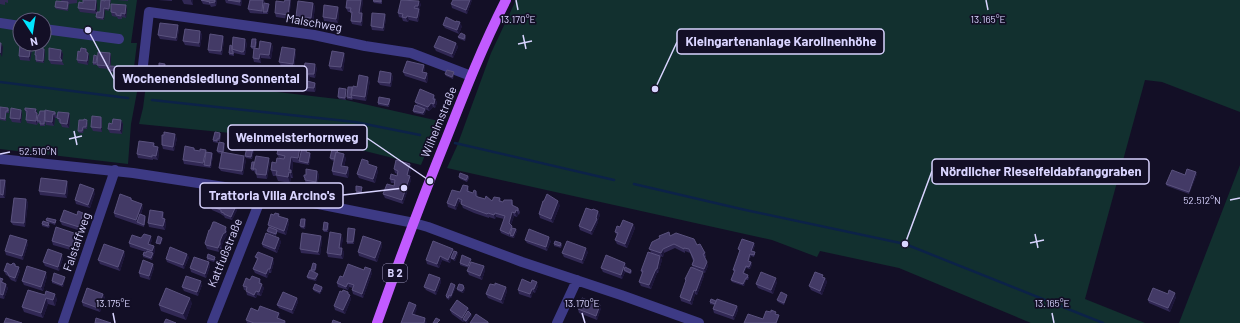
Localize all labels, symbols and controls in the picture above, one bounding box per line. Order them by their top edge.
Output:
street label: Malschweg [285,10,344,34]
north arrow [12,12,52,52]
text: 13.170°E [500,13,536,25]
text: 13.165°E [970,13,1006,25]
callout: Kleingartenanlage Karolinenhöhe [677,29,884,54]
text: Kleingartenanlage Karolinenhöhe [685,33,877,49]
text: N [29,35,39,49]
callout: Wochenendsiedlung Sonnental [114,66,307,91]
text: Wochenendsiedlung Sonnental [122,70,300,86]
street label: Wilhelmstraße [417,84,459,159]
callout: Weinmeisterhornweg [228,125,367,150]
text: Weinmeisterhornweg [236,129,358,145]
text: 52.510°N [19,145,57,157]
callout: Nördlicher Rieselfeldabfanggraben [932,159,1149,184]
text: Nördlicher Rieselfeldabfanggraben [940,163,1142,179]
callout: Trattoria Villa Arcino's [200,183,343,208]
text: Trattoria Villa Arcino's [209,187,336,203]
text: 52.512°N [1183,194,1221,206]
street label: Falstaffweg [59,210,93,273]
street label: Kattfußstraße [204,216,244,289]
road number: B 2 [383,264,407,282]
text: 13.175°E [96,297,130,309]
text: 13.170°E [564,297,600,309]
text: 13.165°E [1034,297,1070,309]

